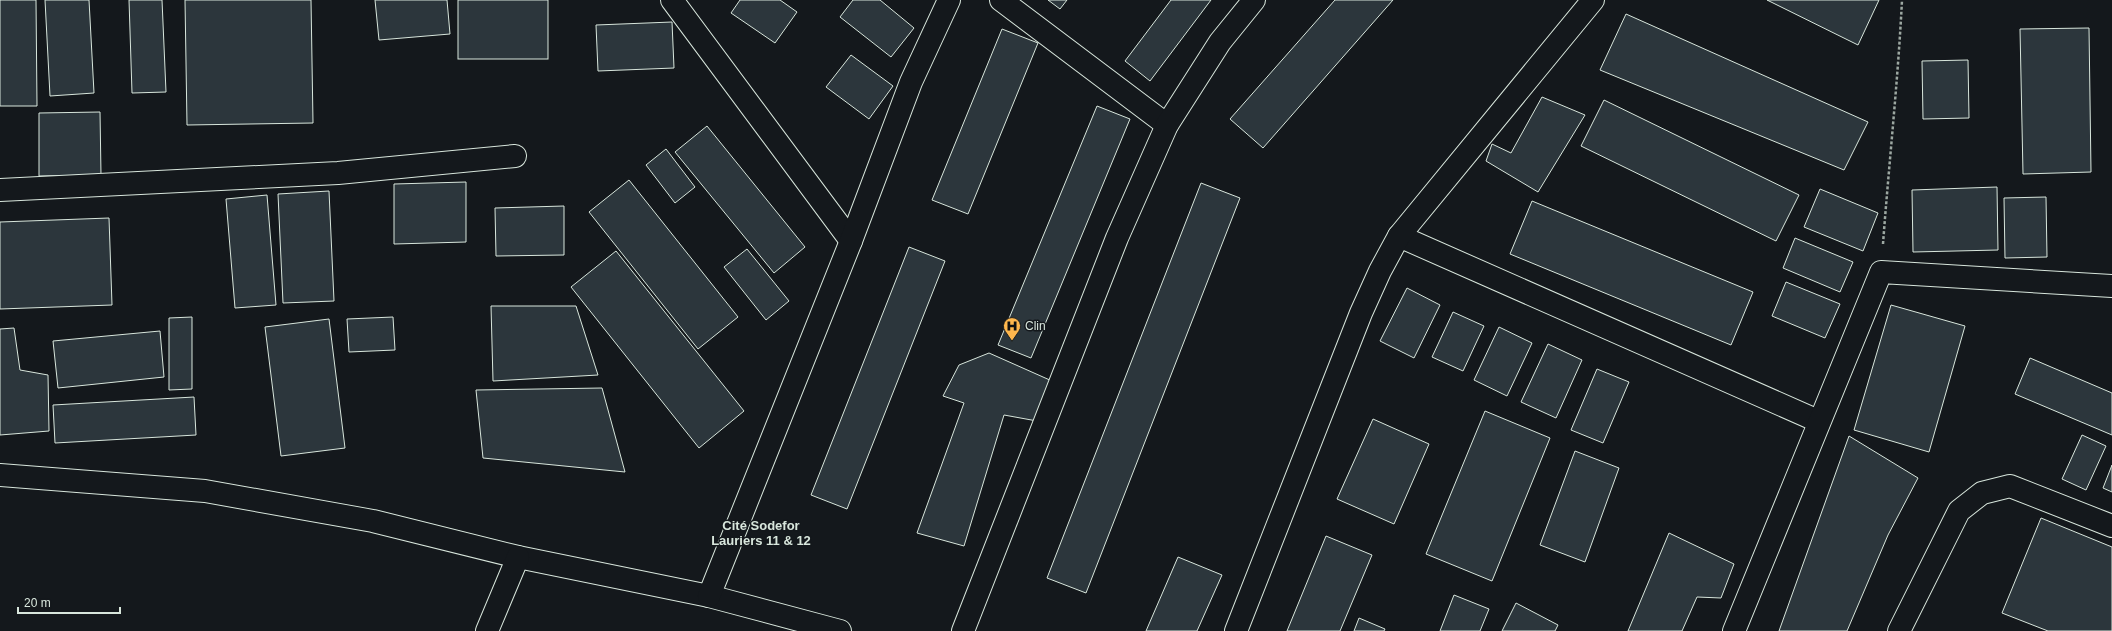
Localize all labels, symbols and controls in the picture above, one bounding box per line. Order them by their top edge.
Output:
hospital icon: Clin [1002,316,1022,341]
place label: Clin [1025,319,1046,333]
district label: Cité Sodefor Lauriers 11 & 12 [711,518,811,548]
scale bar [18,589,120,615]
text: 20 m [24,596,51,610]

